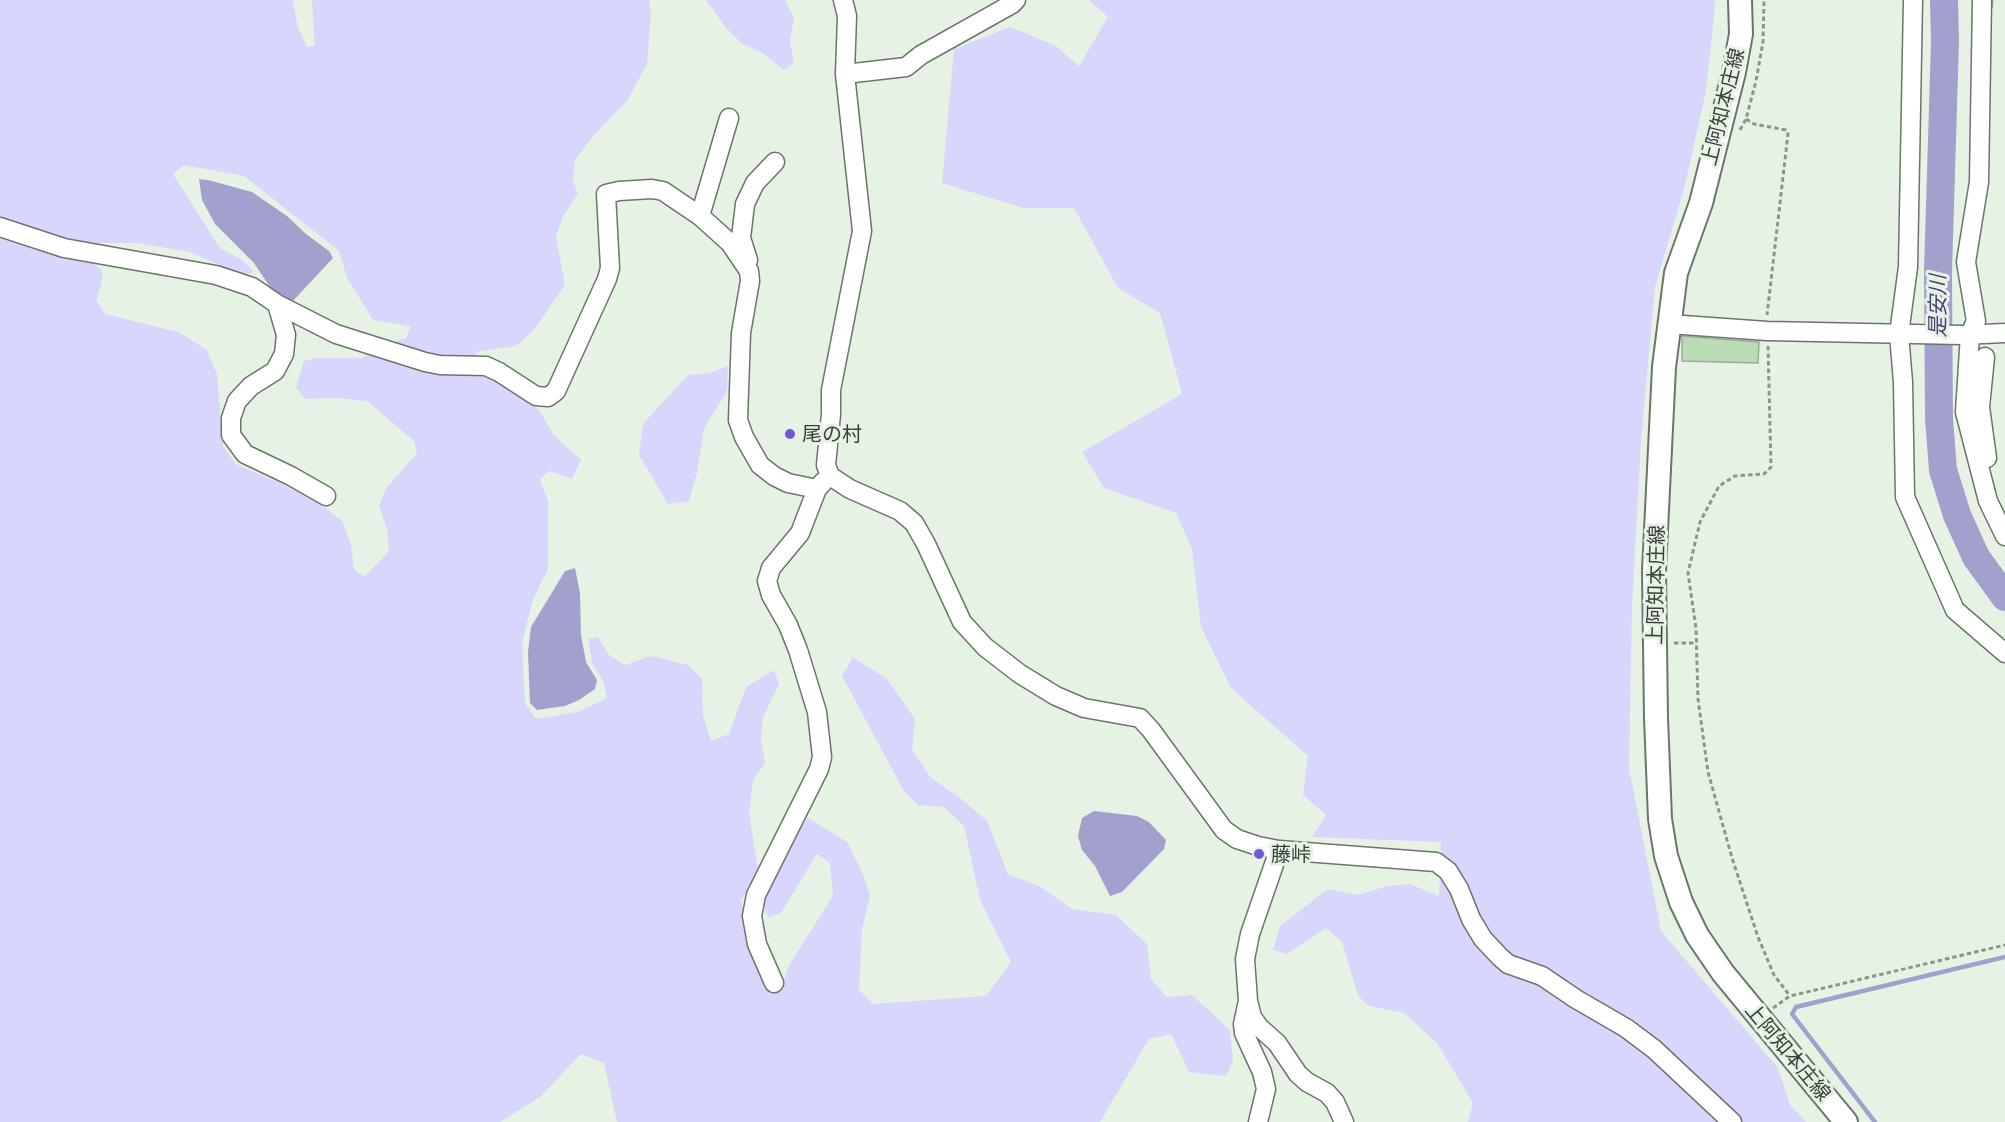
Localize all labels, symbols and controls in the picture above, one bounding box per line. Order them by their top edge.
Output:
street label: 上阿知本庄線 [1697,46,1749,168]
water label: 是安川 [1925,275,1951,337]
place label: 尾の村 [802,422,862,446]
marker: 尾の村 [783,427,797,441]
street label: 上阿知本庄線 [1643,525,1669,645]
place label: 藤峠 [1271,842,1311,866]
marker: 藤峠 [1252,847,1266,861]
street label: 上阿知本庄線 [1740,998,1836,1106]

